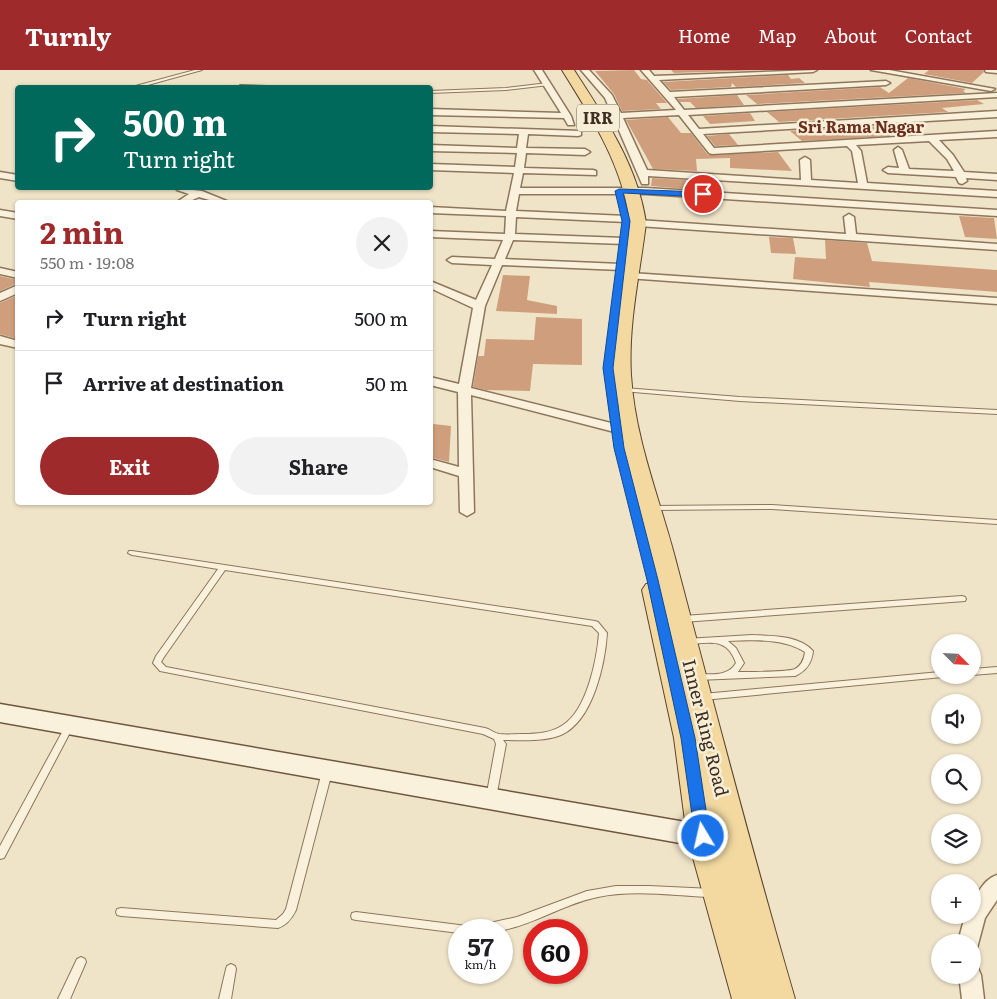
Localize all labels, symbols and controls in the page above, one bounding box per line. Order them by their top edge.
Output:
text: Turnly [25,18,111,53]
text: Home [678,22,730,49]
text: Map [758,22,796,49]
text: About [824,22,877,49]
text: Contact [905,22,972,49]
text: 500 m [123,95,227,147]
road number: IRR [577,104,619,132]
icon: right [40,105,105,170]
district label: Sri Rama Nagar [798,114,924,138]
text: Turn right [123,142,235,175]
pin [682,173,724,215]
icon: arrive [689,180,717,208]
text: 2 min [40,209,124,253]
button: close [356,217,408,269]
text: 550 m · 19:08 [40,250,134,274]
icon: right [40,304,68,332]
text: Turn right [83,304,187,332]
text: 500 m [354,304,408,332]
icon: arrive [40,369,68,397]
text: Arrive at destination [83,369,284,397]
text: 50 m [365,369,408,397]
button: Exit [40,437,219,495]
button: Share [229,437,408,495]
north arrow [931,634,981,684]
map controls [931,634,981,984]
street label: Inner Ring Road [676,656,737,799]
button: sound [931,694,981,744]
button: search [931,754,981,804]
position arrow [676,809,728,861]
button: layers [931,814,981,864]
button: + [931,874,981,924]
speed limit sign: 60 [523,919,588,984]
text: 57 [467,927,494,964]
button: − [931,934,981,984]
text: km/h [465,955,496,973]

